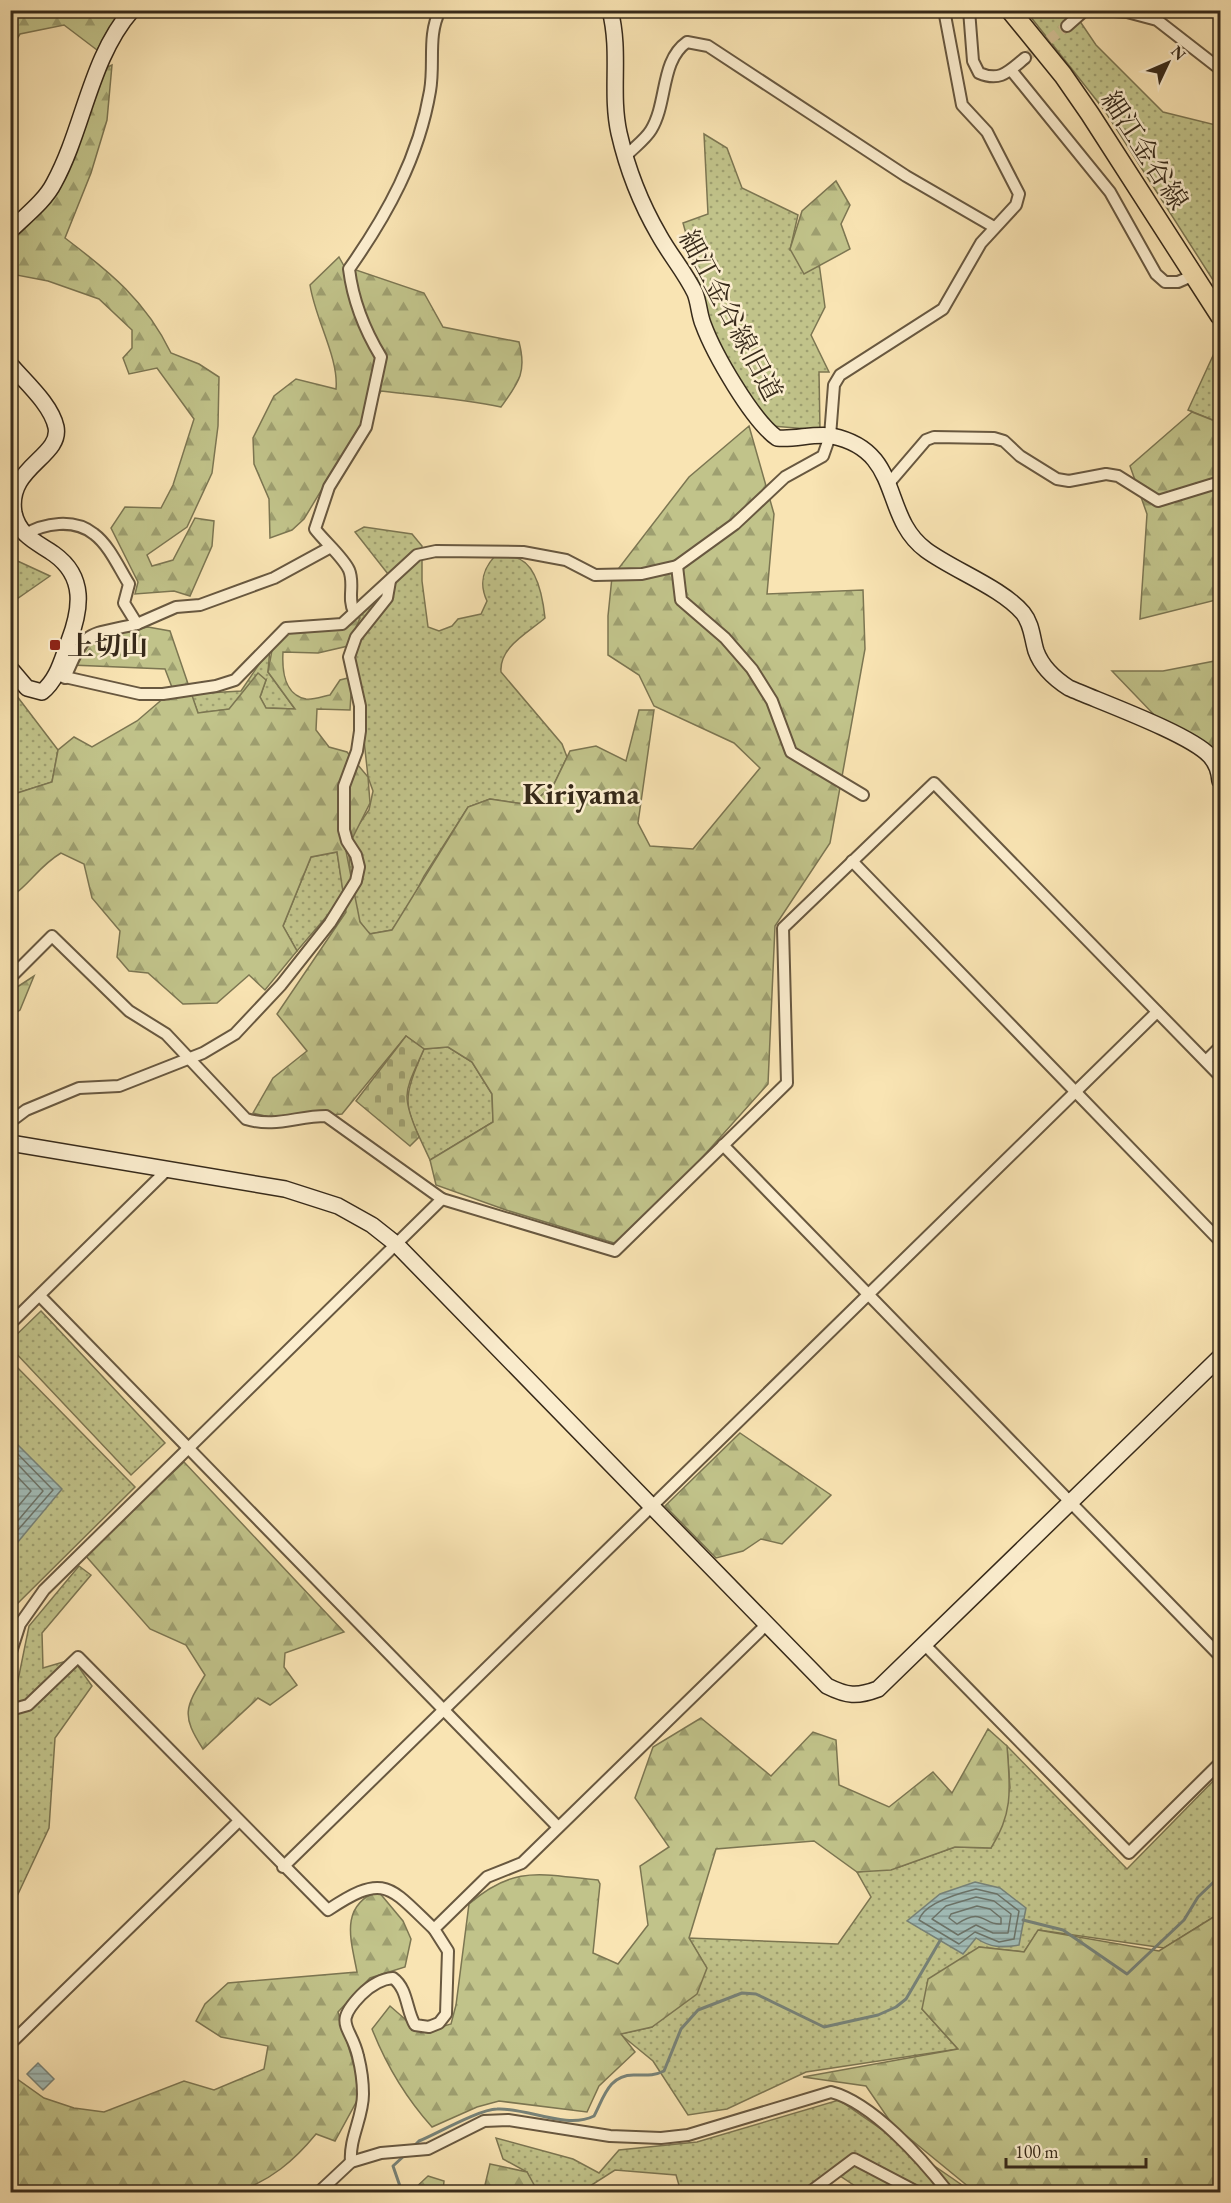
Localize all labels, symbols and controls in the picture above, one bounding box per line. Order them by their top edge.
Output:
north arrow [1138,33,1198,93]
text: N [1166,41,1191,65]
street label: 細江金谷線 [1094,84,1196,216]
street label: 細江金谷線旧道 [671,223,791,407]
place label: 上切山 [67,628,148,663]
marker: 上切山 [48,638,62,652]
district label: Kiriyama [522,774,640,813]
scale bar [1006,2131,1146,2169]
text: 100 m [1015,2140,1059,2163]

